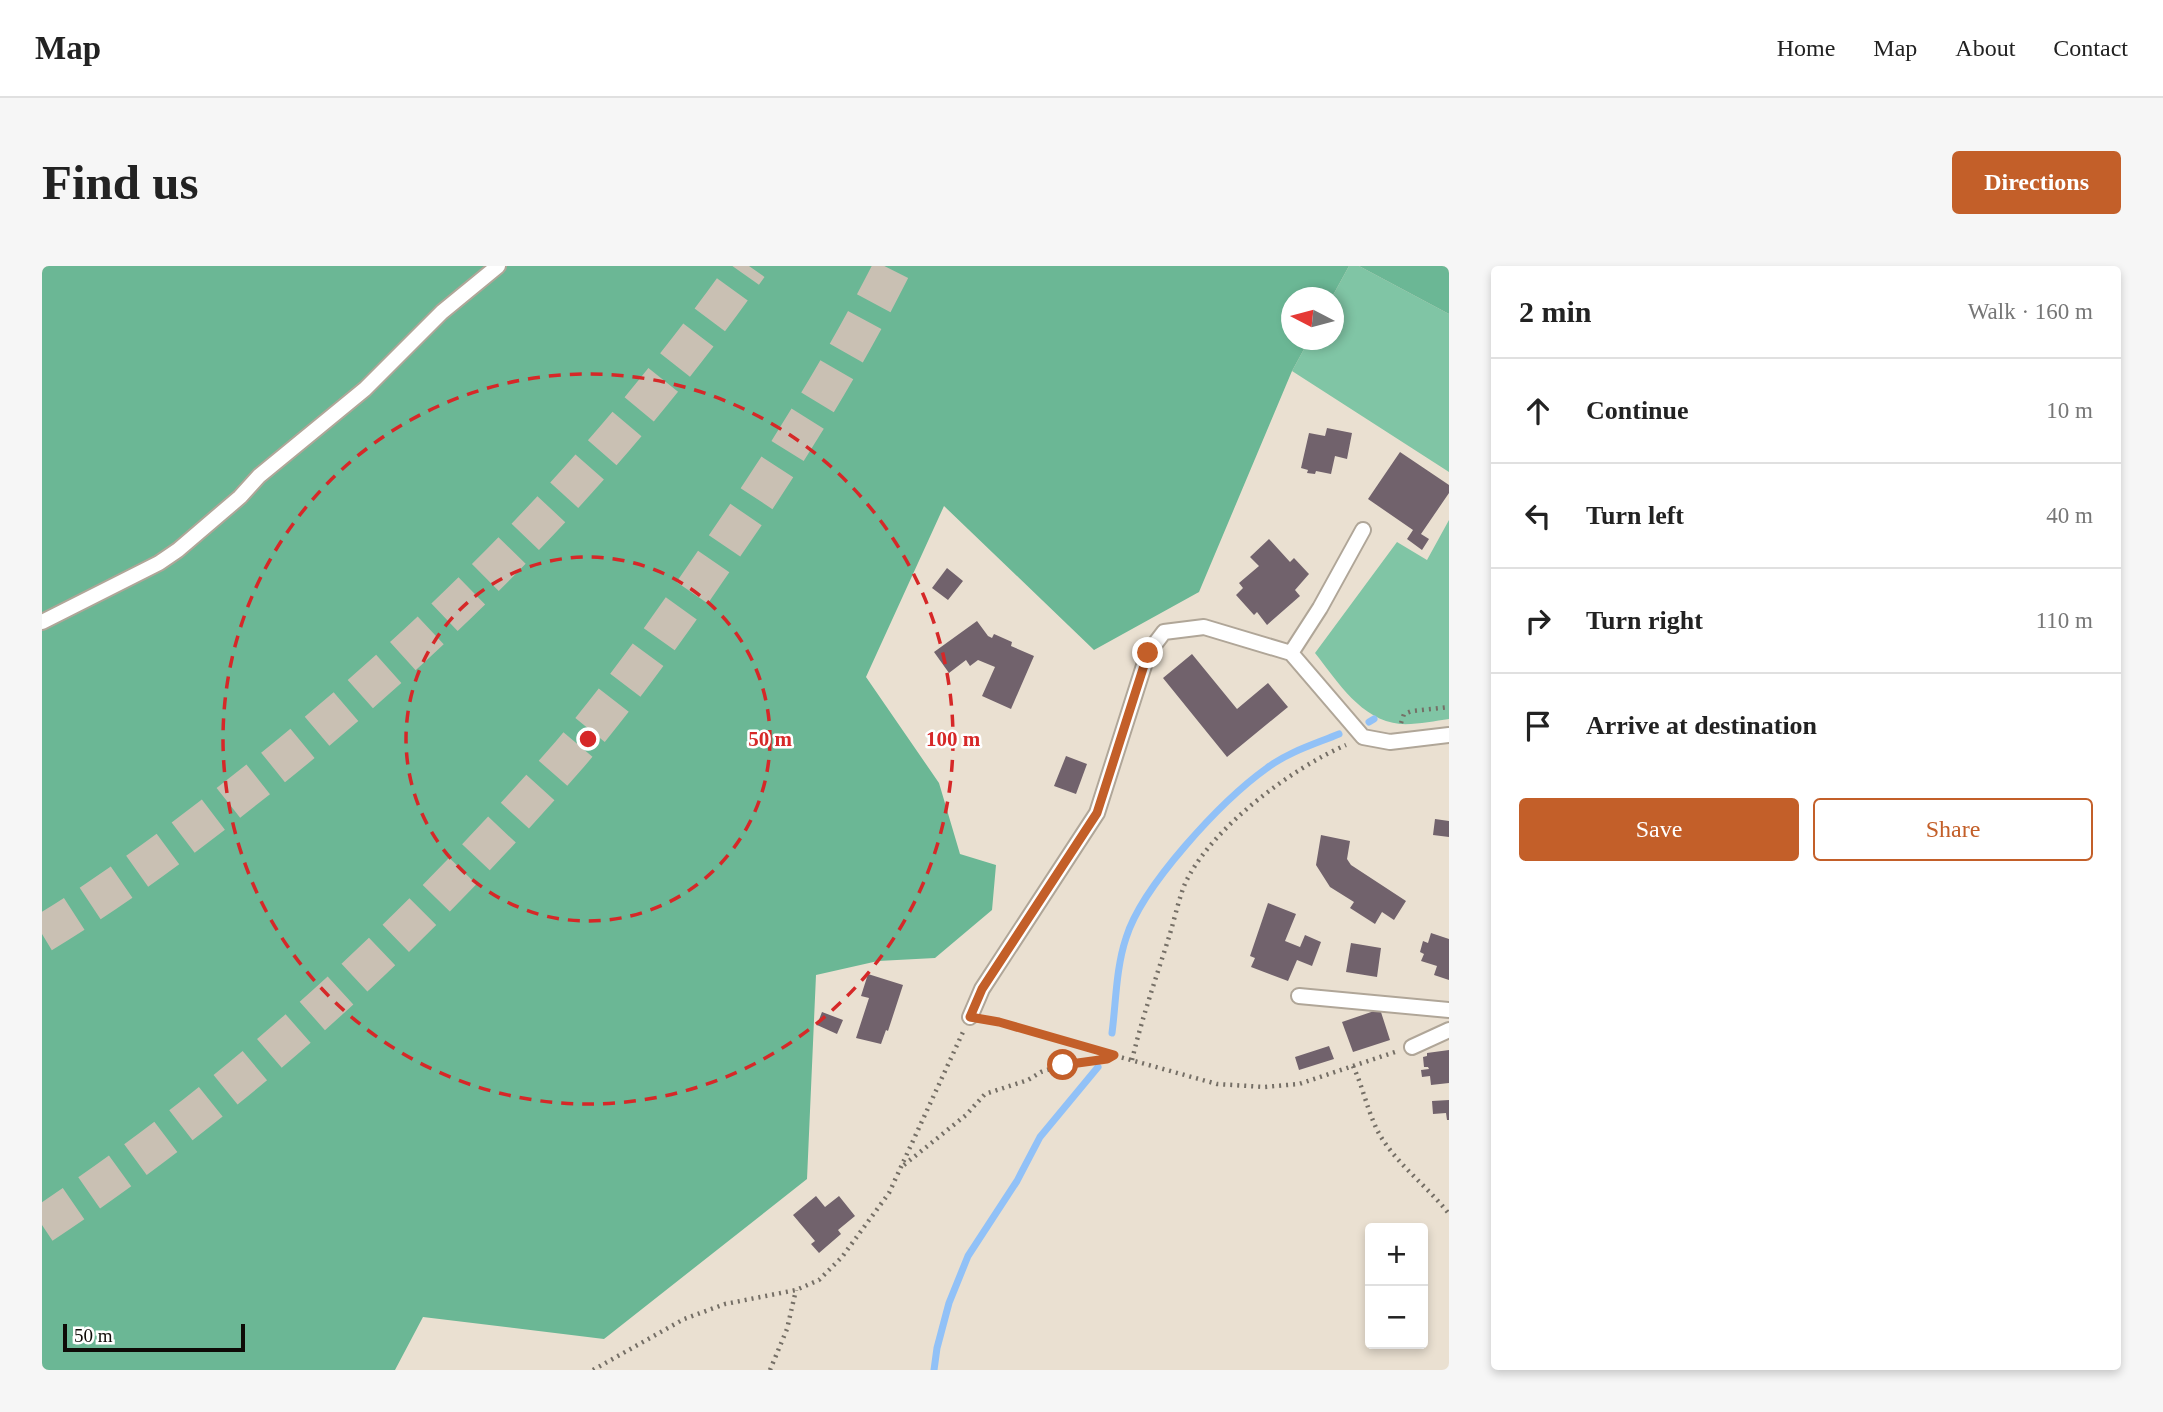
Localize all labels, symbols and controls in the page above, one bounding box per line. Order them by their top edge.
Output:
text: Map [35,30,101,66]
text: Home [1777,35,1835,61]
text: Map [1873,35,1917,61]
text: About [1955,35,2015,61]
text: Contact [2053,35,2128,61]
button: Directions [1952,151,2121,214]
text: Find us [42,155,199,210]
north arrow [1281,287,1344,350]
text: 2 min [1519,295,1592,328]
text: Walk · 160 m [1968,299,2093,324]
icon: ahead [1519,392,1557,430]
text: Continue [1586,396,1689,425]
text: 10 m [2046,398,2093,423]
icon: left [1519,497,1557,535]
text: Turn left [1586,501,1684,530]
text: 40 m [2046,503,2093,528]
icon: right [1519,602,1557,640]
text: Turn right [1586,606,1703,635]
text: 110 m [2036,608,2093,633]
route end [1132,637,1163,668]
icon: arrive [1519,707,1557,745]
text: Arrive at destination [1586,711,1817,740]
centre of rings [576,727,600,751]
text: 50 m [748,727,792,751]
text: 100 m [926,727,981,751]
button: Save [1519,798,1799,861]
button: Share [1813,798,2093,861]
route start [1047,1049,1078,1080]
map controls [1365,1223,1428,1349]
button: + [1365,1223,1428,1286]
button: − [1365,1286,1428,1349]
scale bar [63,1321,245,1353]
text: 50 m [74,1325,113,1346]

